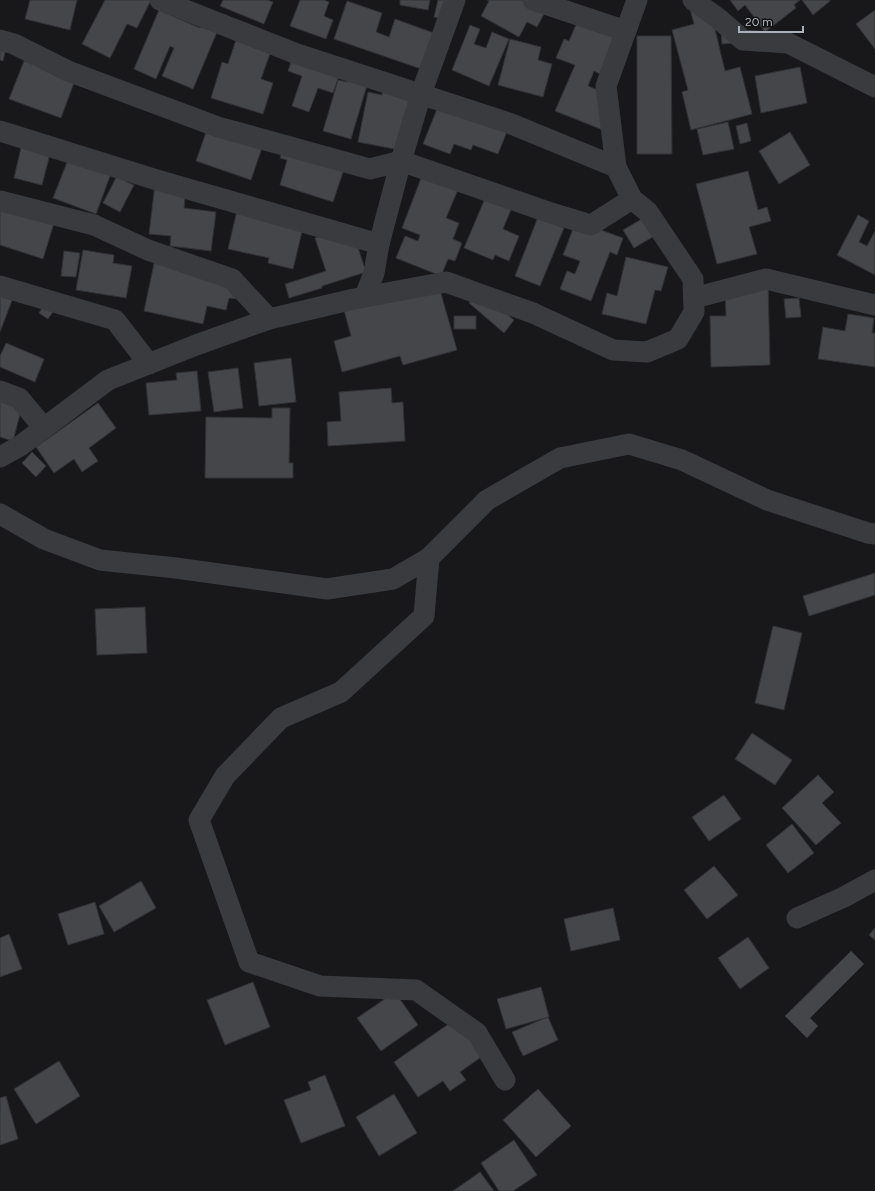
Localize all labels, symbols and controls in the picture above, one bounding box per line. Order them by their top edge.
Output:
scale bar [739,8,803,34]
text: 20 m [745,15,773,29]

